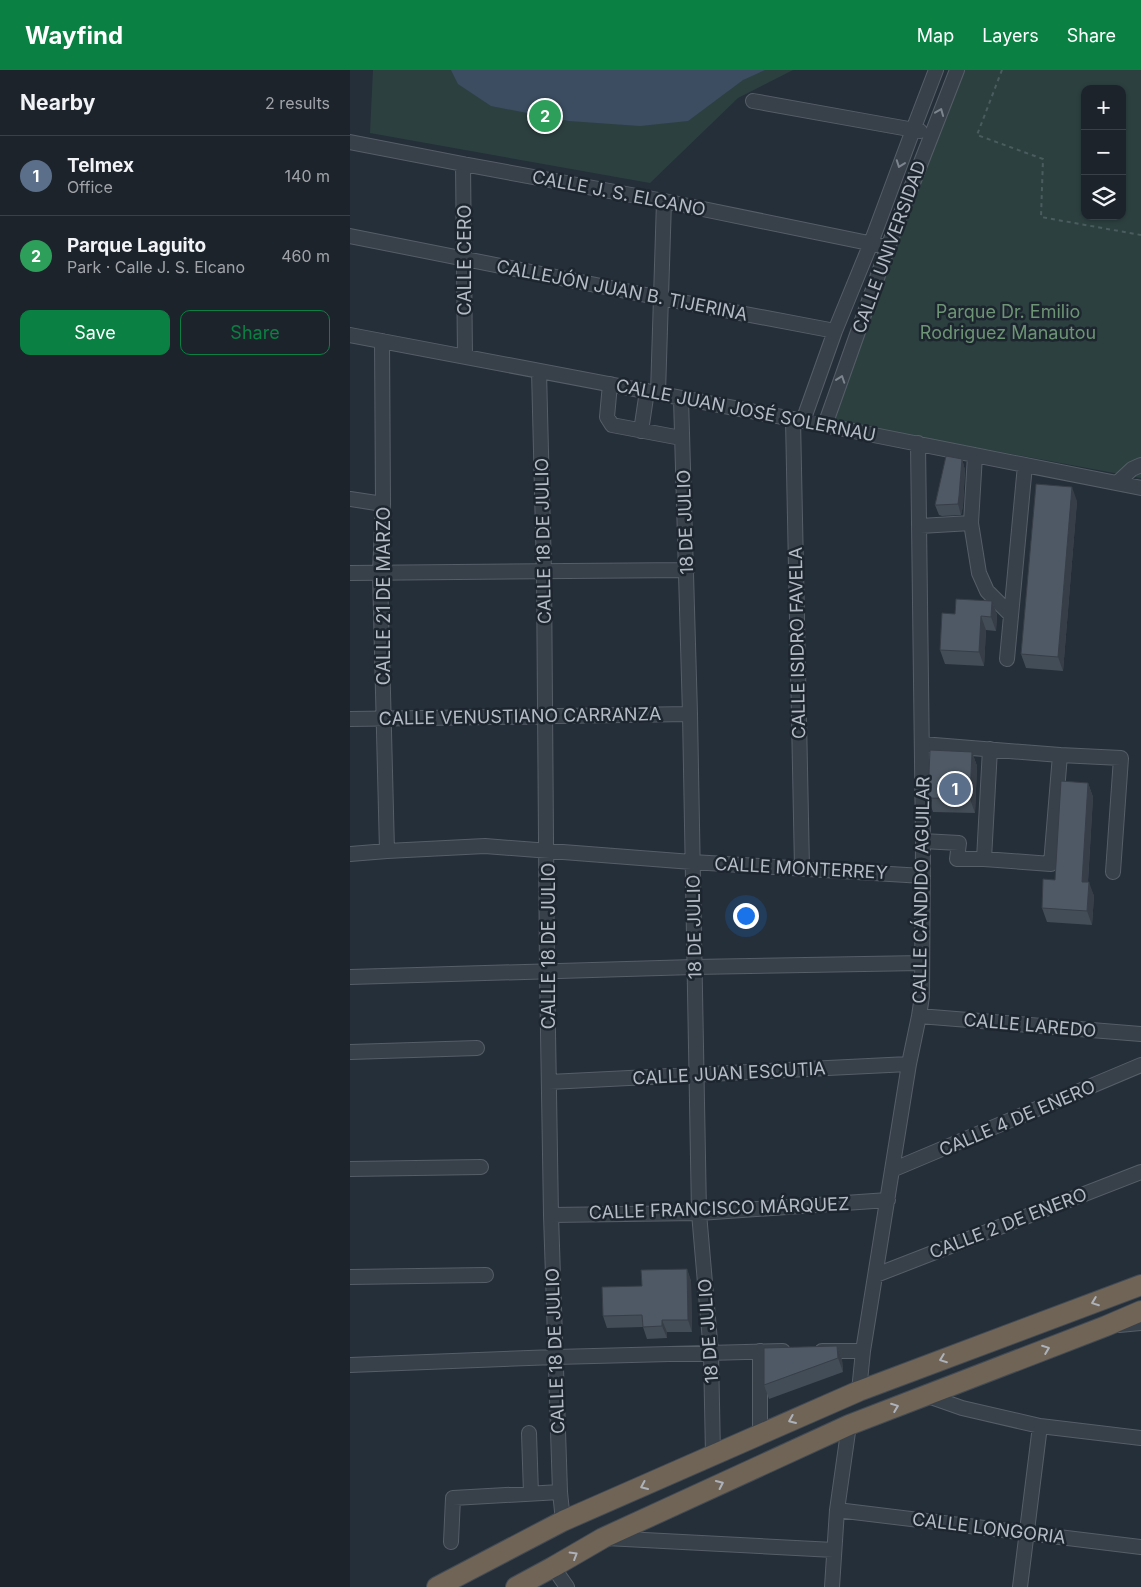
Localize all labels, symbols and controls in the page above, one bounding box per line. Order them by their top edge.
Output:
text: Wayfind [25,21,123,50]
text: Map [917,25,954,46]
text: Layers [982,25,1039,46]
text: Share [1067,25,1116,46]
map controls [1081,85,1126,220]
button: + [1081,85,1126,130]
text: Nearby [20,90,95,115]
text: 2 results [265,93,330,113]
pin: 2 [529,97,561,135]
one-way arrow [934,108,944,117]
button: − [1081,130,1126,175]
text: Telmex [67,154,134,177]
street label: CALLE UNIVERSIDAD [848,158,930,336]
one-way arrow [896,160,906,168]
text: 1 [33,166,39,186]
text: 140 m [285,166,330,186]
street label: CALLE J. S. ELCANO [531,166,707,220]
button: layers [1081,175,1126,220]
text: Office [67,177,113,197]
street label: CALLE CERO [454,205,475,315]
text: Parque Laguito [67,234,206,257]
text: 2 [31,246,41,266]
text: 460 m [281,246,330,266]
street label: CALLEJÓN JUAN B. TIJERINA [495,254,750,325]
text: Park · Calle J. S. Elcano [67,257,245,277]
park label: Parque Dr. Emilio Rodriguez Manautou [920,301,1096,343]
button: Save [20,310,170,355]
button: Share [180,310,330,355]
street label: CALLE JUAN JOSÉ SOLERNAU [614,374,878,446]
one-way arrow [835,376,845,384]
street label: CALLE 18 DE JULIO [531,458,555,624]
street label: 18 DE JULIO [673,469,697,575]
street label: CALLE 21 DE MARZO [373,507,394,685]
street label: CALLE ISIDRO FAVELA [785,547,809,739]
street label: CALLE VENUSTIANO CARRANZA [379,703,661,729]
pin: 1 [939,770,971,808]
street label: CALLE CÁNDIDO AGUILAR [908,776,933,1004]
street label: CALLE MONTERREY [714,853,888,883]
street label: CALLE 18 DE JULIO [538,863,559,1029]
street label: 18 DE JULIO [683,874,705,980]
your location [733,903,759,929]
street label: CALLE LAREDO [963,1009,1097,1041]
street label: CALLE JUAN ESCUTIA [632,1057,826,1089]
street label: CALLE 4 DE ENERO [936,1076,1098,1160]
street label: CALLE 2 DE ENERO [926,1183,1090,1263]
street label: CALLE FRANCISCO MÁRQUEZ [588,1192,850,1223]
street label: CALLE 18 DE JULIO [542,1268,568,1434]
street label: 18 DE JULIO [694,1278,722,1384]
one-way arrow [1092,1296,1100,1306]
one-way arrow [1041,1345,1050,1355]
one-way arrow [939,1353,948,1364]
one-way arrow [890,1403,898,1413]
one-way arrow [788,1413,797,1424]
one-way arrow [640,1479,649,1490]
one-way arrow [715,1480,724,1490]
street label: CALLE LONGORIA [911,1508,1067,1548]
one-way arrow [568,1552,577,1562]

